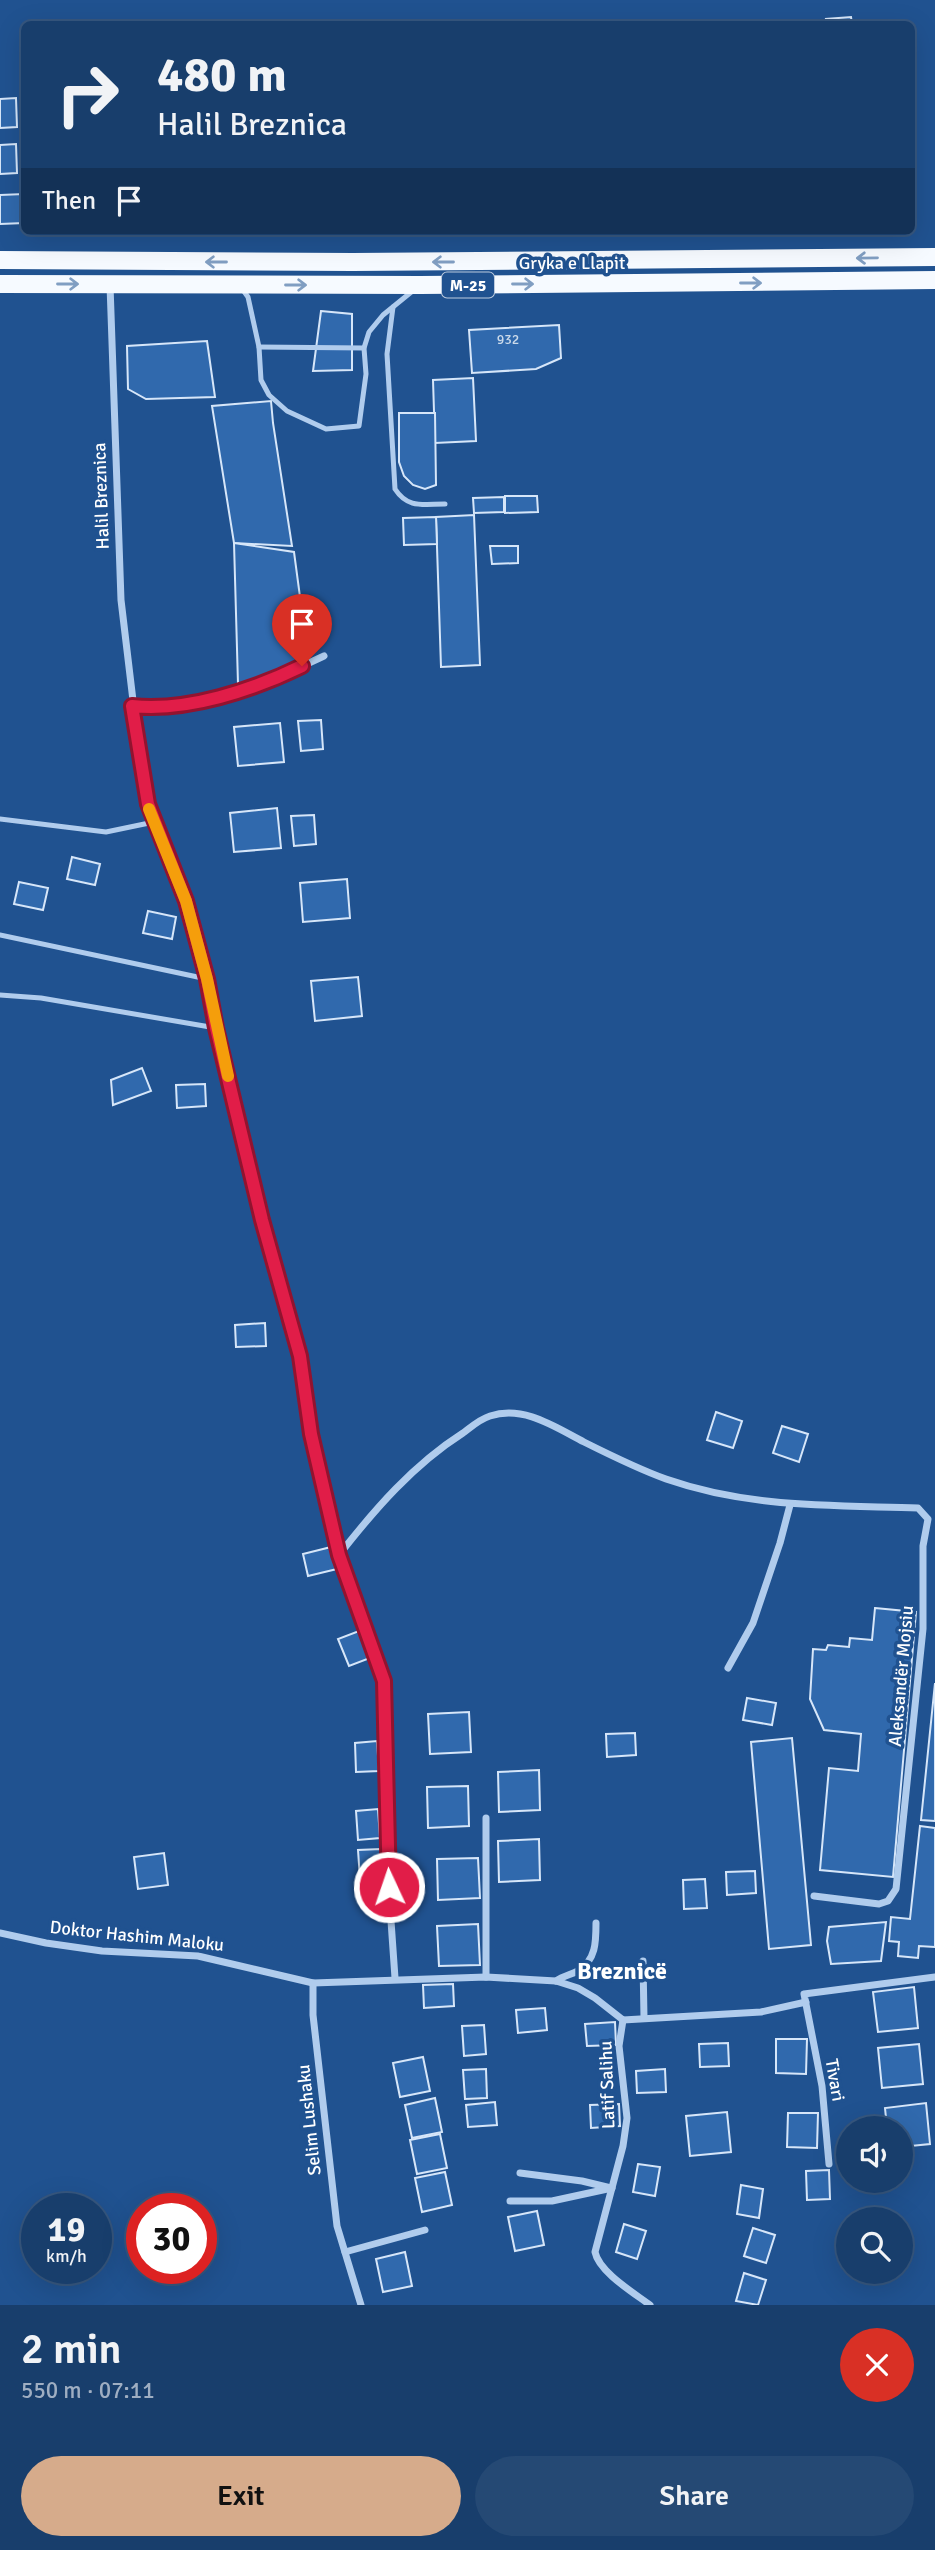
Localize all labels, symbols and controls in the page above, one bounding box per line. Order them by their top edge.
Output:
text: 480 m [157,45,287,105]
icon: right [42,49,133,140]
text: Halil Breznica [157,105,347,144]
icon: arrive [110,182,148,220]
text: Then [42,185,96,217]
street label: Gryka e Llapit [519,252,625,274]
one-way arrow [856,252,879,265]
one-way arrow [205,255,228,269]
one-way arrow [432,255,455,269]
road number: M-25 [442,272,494,298]
one-way arrow [739,276,762,290]
one-way arrow [56,277,79,291]
one-way arrow [511,277,534,291]
one-way arrow [284,278,307,292]
house number: 932 [497,331,519,348]
street label: Halil Breznica [88,442,114,550]
pin [272,594,332,666]
icon: arrive [283,605,321,643]
street label: Aleksandër Mojsiu [884,1605,918,1747]
position arrow [352,1850,426,1924]
street label: Doktor Hashim Maloku [49,1916,225,1956]
district label: Breznicë [577,1956,667,1986]
street label: Latif Salihu [594,2041,620,2129]
street label: Tivari [820,2057,850,2103]
street label: Selim Lushaku [292,2063,326,2177]
map controls [836,2116,913,2284]
button: sound [836,2116,913,2193]
speed limit sign: 30 [126,2193,217,2284]
button: search [836,2207,913,2284]
text: 19 [48,2208,85,2251]
text: km/h [46,2245,87,2267]
text: 2 min [21,2324,122,2375]
button: close [840,2328,914,2402]
text: 550 m · 07:11 [21,2376,155,2405]
button: Exit [21,2456,461,2536]
button: Share [475,2456,914,2536]

